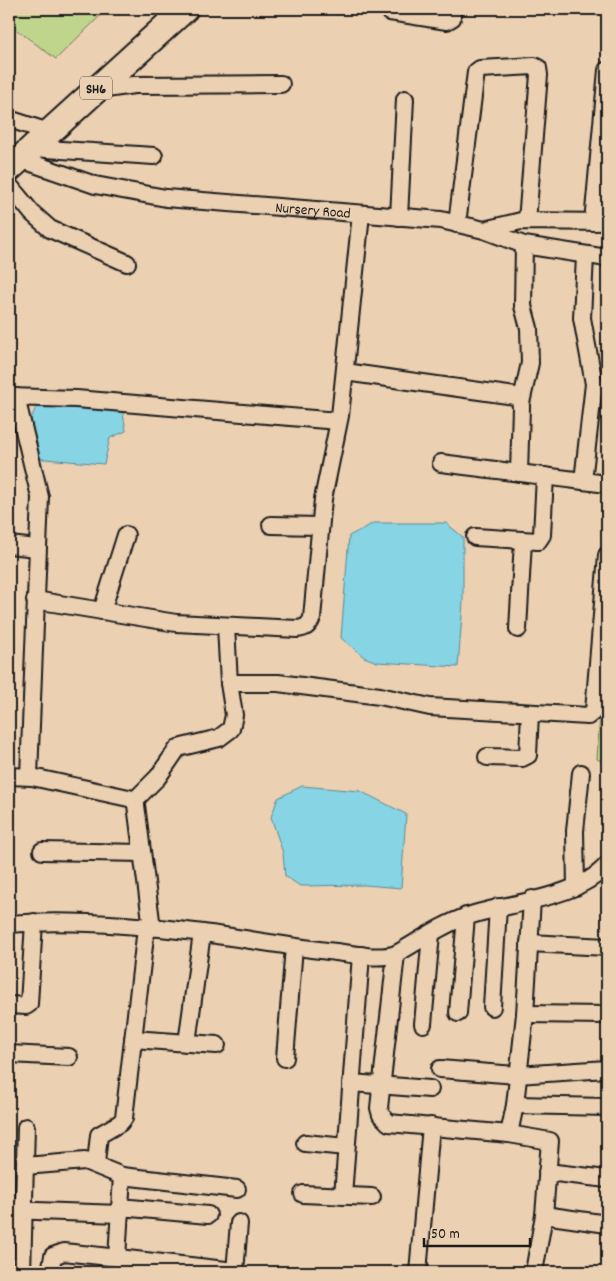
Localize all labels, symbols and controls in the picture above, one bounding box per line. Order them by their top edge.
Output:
road number: SH6 [80,76,112,100]
street label: Nursery Road [274,198,351,226]
scale bar [424,1216,530,1248]
text: 50 m [431,1224,460,1246]

